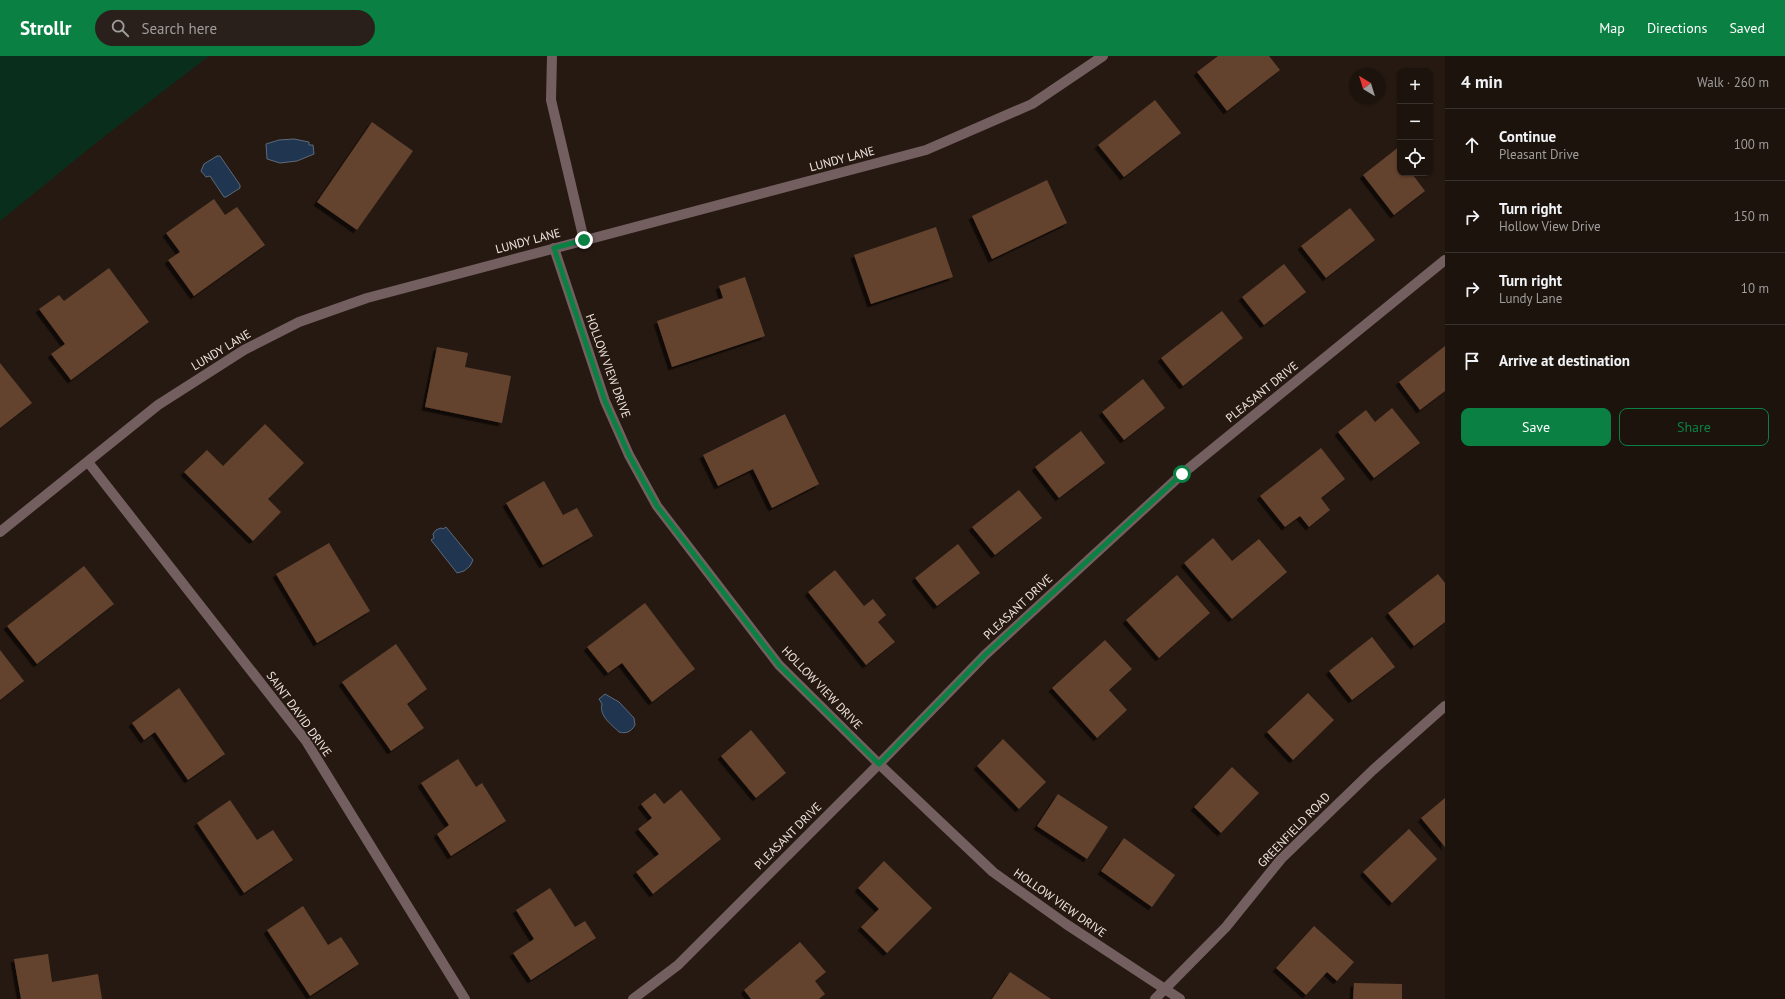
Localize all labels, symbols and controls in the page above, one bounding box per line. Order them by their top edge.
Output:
search box [95,10,375,46]
text: Strollr [20,16,71,40]
icon: search [109,17,131,39]
text: Search here [141,19,217,38]
text: Map [1599,19,1625,37]
text: Directions [1647,19,1707,37]
text: Saved [1729,19,1765,37]
north arrow [1349,68,1385,104]
map controls [1397,68,1433,176]
button: + [1397,68,1433,104]
text: 4 min [1461,71,1502,93]
text: Walk · 260 m [1697,74,1769,91]
button: − [1397,104,1433,140]
text: Continue [1499,127,1556,146]
icon: ahead [1461,134,1483,156]
text: 100 m [1734,136,1769,153]
button: locate [1397,140,1433,176]
street label: LUNDY LANE [808,143,876,174]
text: Pleasant Drive [1499,146,1579,163]
text: Turn right [1499,199,1562,218]
icon: right [1461,206,1483,228]
text: 150 m [1734,208,1769,225]
text: Hollow View Drive [1499,218,1601,235]
street label: LUNDY LANE [494,225,562,256]
route end [575,231,593,249]
text: Turn right [1499,271,1562,290]
icon: right [1461,278,1483,300]
text: 10 m [1741,280,1769,297]
text: Lundy Lane [1499,290,1562,307]
street label: HOLLOW VIEW DRIVE [583,312,634,420]
street label: LUNDY LANE [188,326,253,373]
icon: arrive [1461,350,1483,372]
text: Arrive at destination [1499,351,1630,370]
street label: PLEASANT DRIVE [1222,358,1301,425]
button: Save [1461,408,1611,446]
button: Share [1619,408,1769,446]
route start [1173,465,1191,483]
street label: PLEASANT DRIVE [980,571,1055,642]
street label: HOLLOW VIEW DRIVE [779,643,866,732]
street label: SAINT DAVID DRIVE [264,668,335,759]
street label: GREENFIELD ROAD [1254,789,1333,870]
street label: PLEASANT DRIVE [751,799,824,872]
street label: HOLLOW VIEW DRIVE [1011,865,1110,940]

